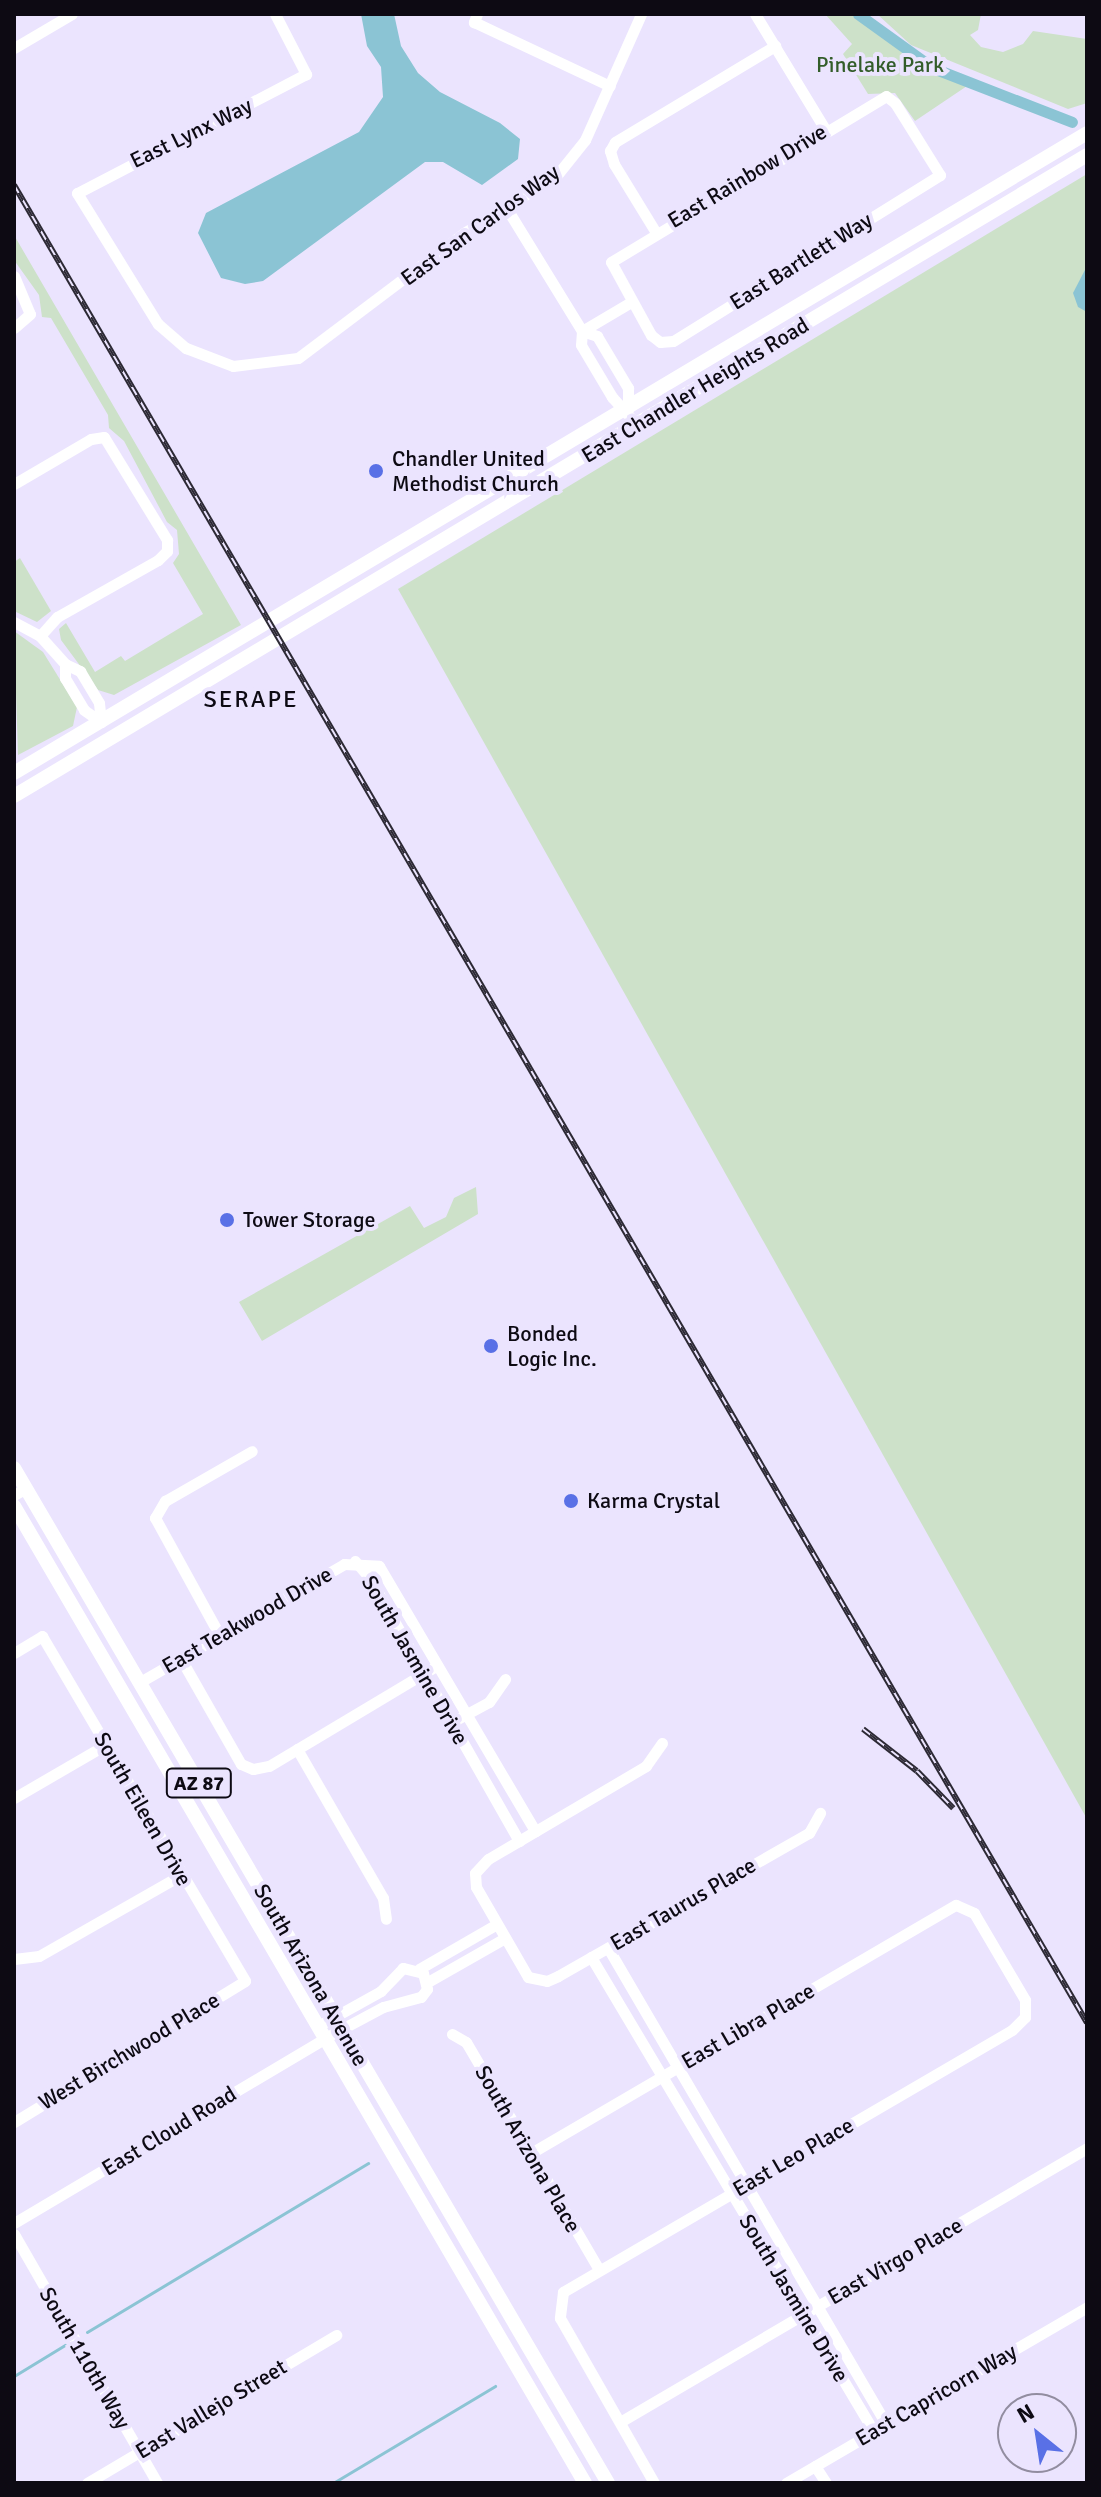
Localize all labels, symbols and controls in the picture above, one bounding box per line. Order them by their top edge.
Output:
park label: Pinelake Park [816,52,944,78]
street label: East Lynx Way [126,92,256,174]
street label: East Rainbow Drive [663,118,831,234]
street label: East San Carlos Way [396,159,564,291]
street label: East Bartlett Way [725,207,877,315]
street label: East Chandler Heights Road [577,312,813,468]
place label: Chandler United Methodist Church [392,445,559,496]
marker: Chandler United Methodist Church [367,462,385,480]
district label: SERAPE [203,686,299,714]
place label: Tower Storage [243,1207,376,1233]
marker: Tower Storage [218,1211,236,1229]
place label: Bonded Logic Inc. [507,1320,597,1372]
marker: Bonded Logic Inc. [482,1337,500,1355]
place label: Karma Crystal [587,1488,720,1514]
marker: Karma Crystal [562,1492,580,1510]
street label: East Teakwood Drive [157,1561,337,1679]
street label: South Jasmine Drive [356,1571,474,1749]
street label: South Eileen Drive [88,1728,198,1890]
road number: AZ 87 [165,1767,233,1799]
street label: East Taurus Place [605,1852,761,1956]
street label: South Arizona Avenue [248,1879,374,2071]
street label: East Libra Place [677,1977,819,2075]
street label: West Birchwood Place [34,1987,224,2115]
street label: South Arizona Place [469,2061,587,2237]
street label: East Cloud Road [97,2080,241,2182]
street label: East Leo Place [728,2112,858,2202]
street label: South Jasmine Drive [734,2209,854,2387]
street label: East Virgo Place [823,2212,967,2310]
street label: South 110th Way [34,2282,136,2434]
street label: East Capricorn Way [851,2338,1021,2452]
street label: East Vallejo Street [131,2353,291,2465]
north arrow [997,2393,1077,2473]
text: N [1012,2398,1039,2429]

